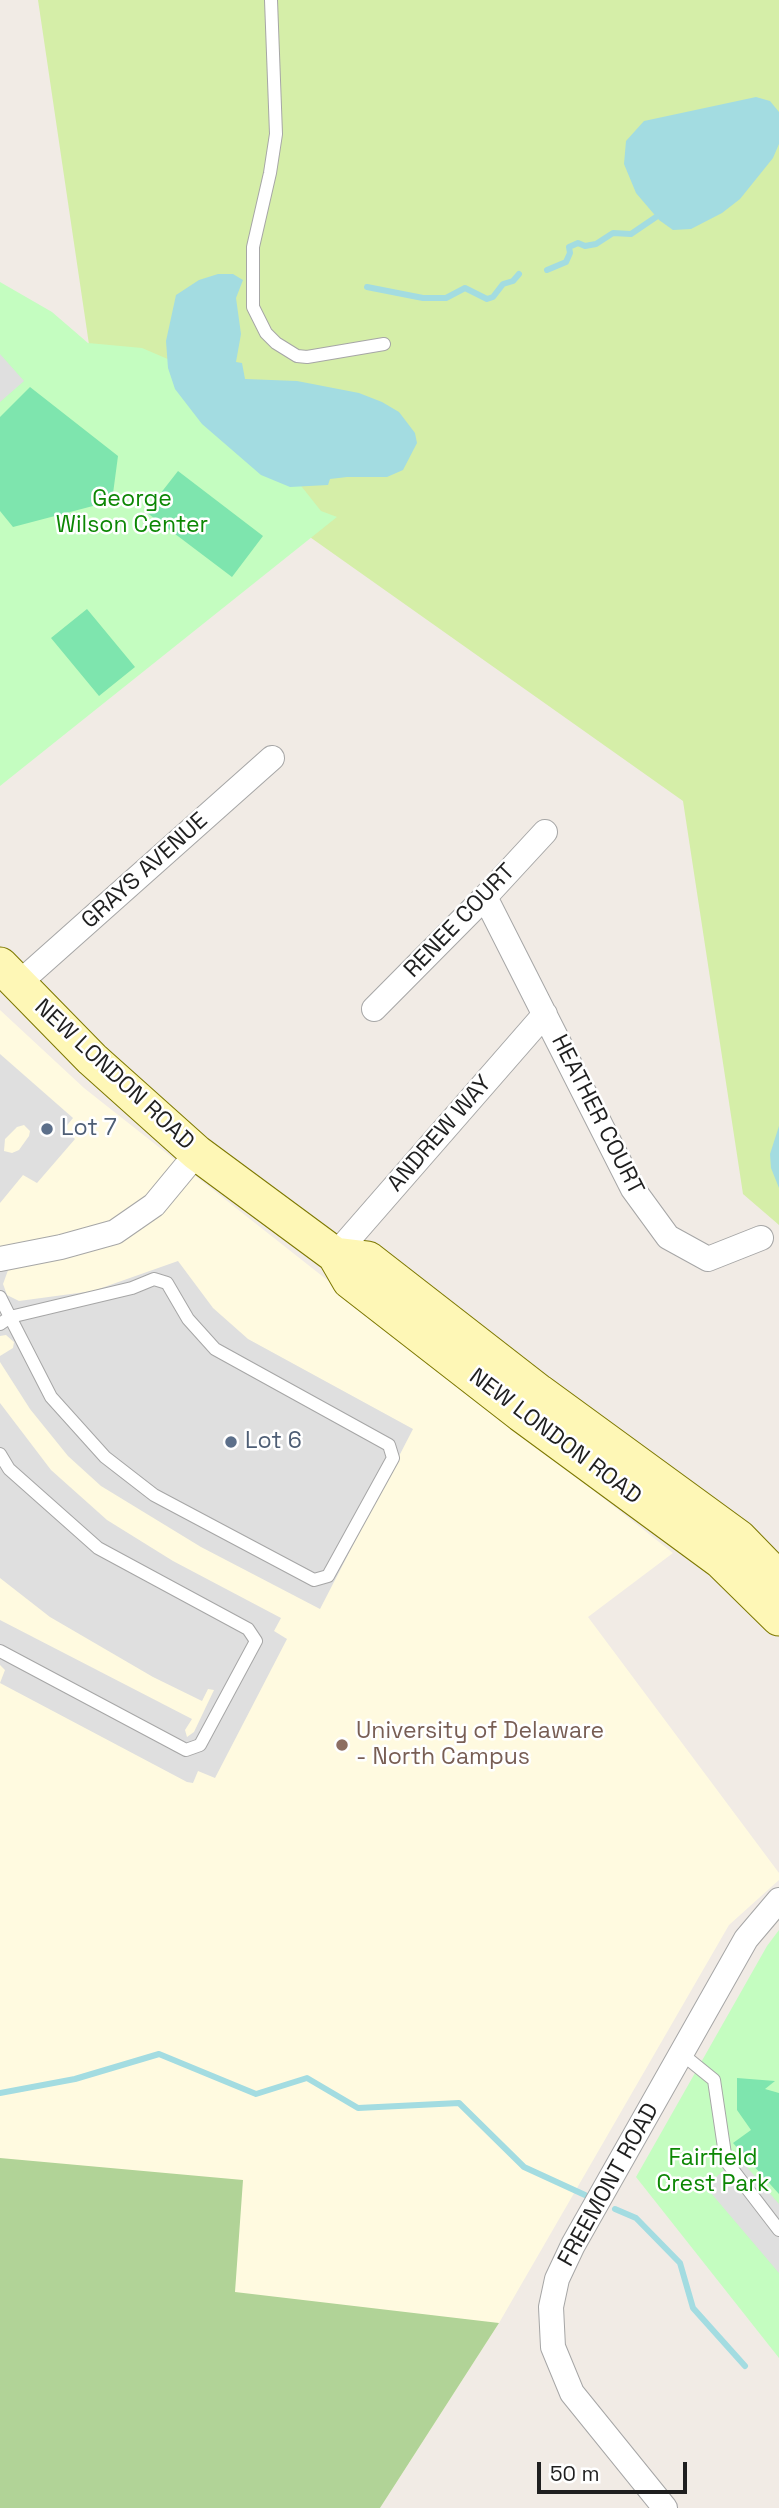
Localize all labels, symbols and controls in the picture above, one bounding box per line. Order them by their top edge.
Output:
park label: George Wilson Center [56,486,208,540]
street label: GRAYS AVENUE [76,807,214,935]
street label: RENEE COURT [399,858,521,984]
street label: NEW LONDON ROAD [28,994,200,1156]
street label: HEATHER COURT [545,1030,649,1200]
street label: ANDREW WAY [382,1070,498,1198]
place label: Lot 7 [61,1115,117,1143]
marker: Lot 7 [39,1121,55,1137]
street label: NEW LONDON ROAD [464,1363,646,1511]
place label: Lot 6 [245,1428,302,1456]
marker: Lot 6 [223,1434,239,1450]
place label: University of Delaware - North Campus [356,1718,604,1772]
marker: University of Delaware - North Campus [334,1737,350,1753]
street label: FREEMONT ROAD [553,2099,665,2271]
park label: Fairfield Crest Park [657,2145,769,2199]
scale bar [541,2448,692,2492]
text: 50 m [550,2460,600,2487]

